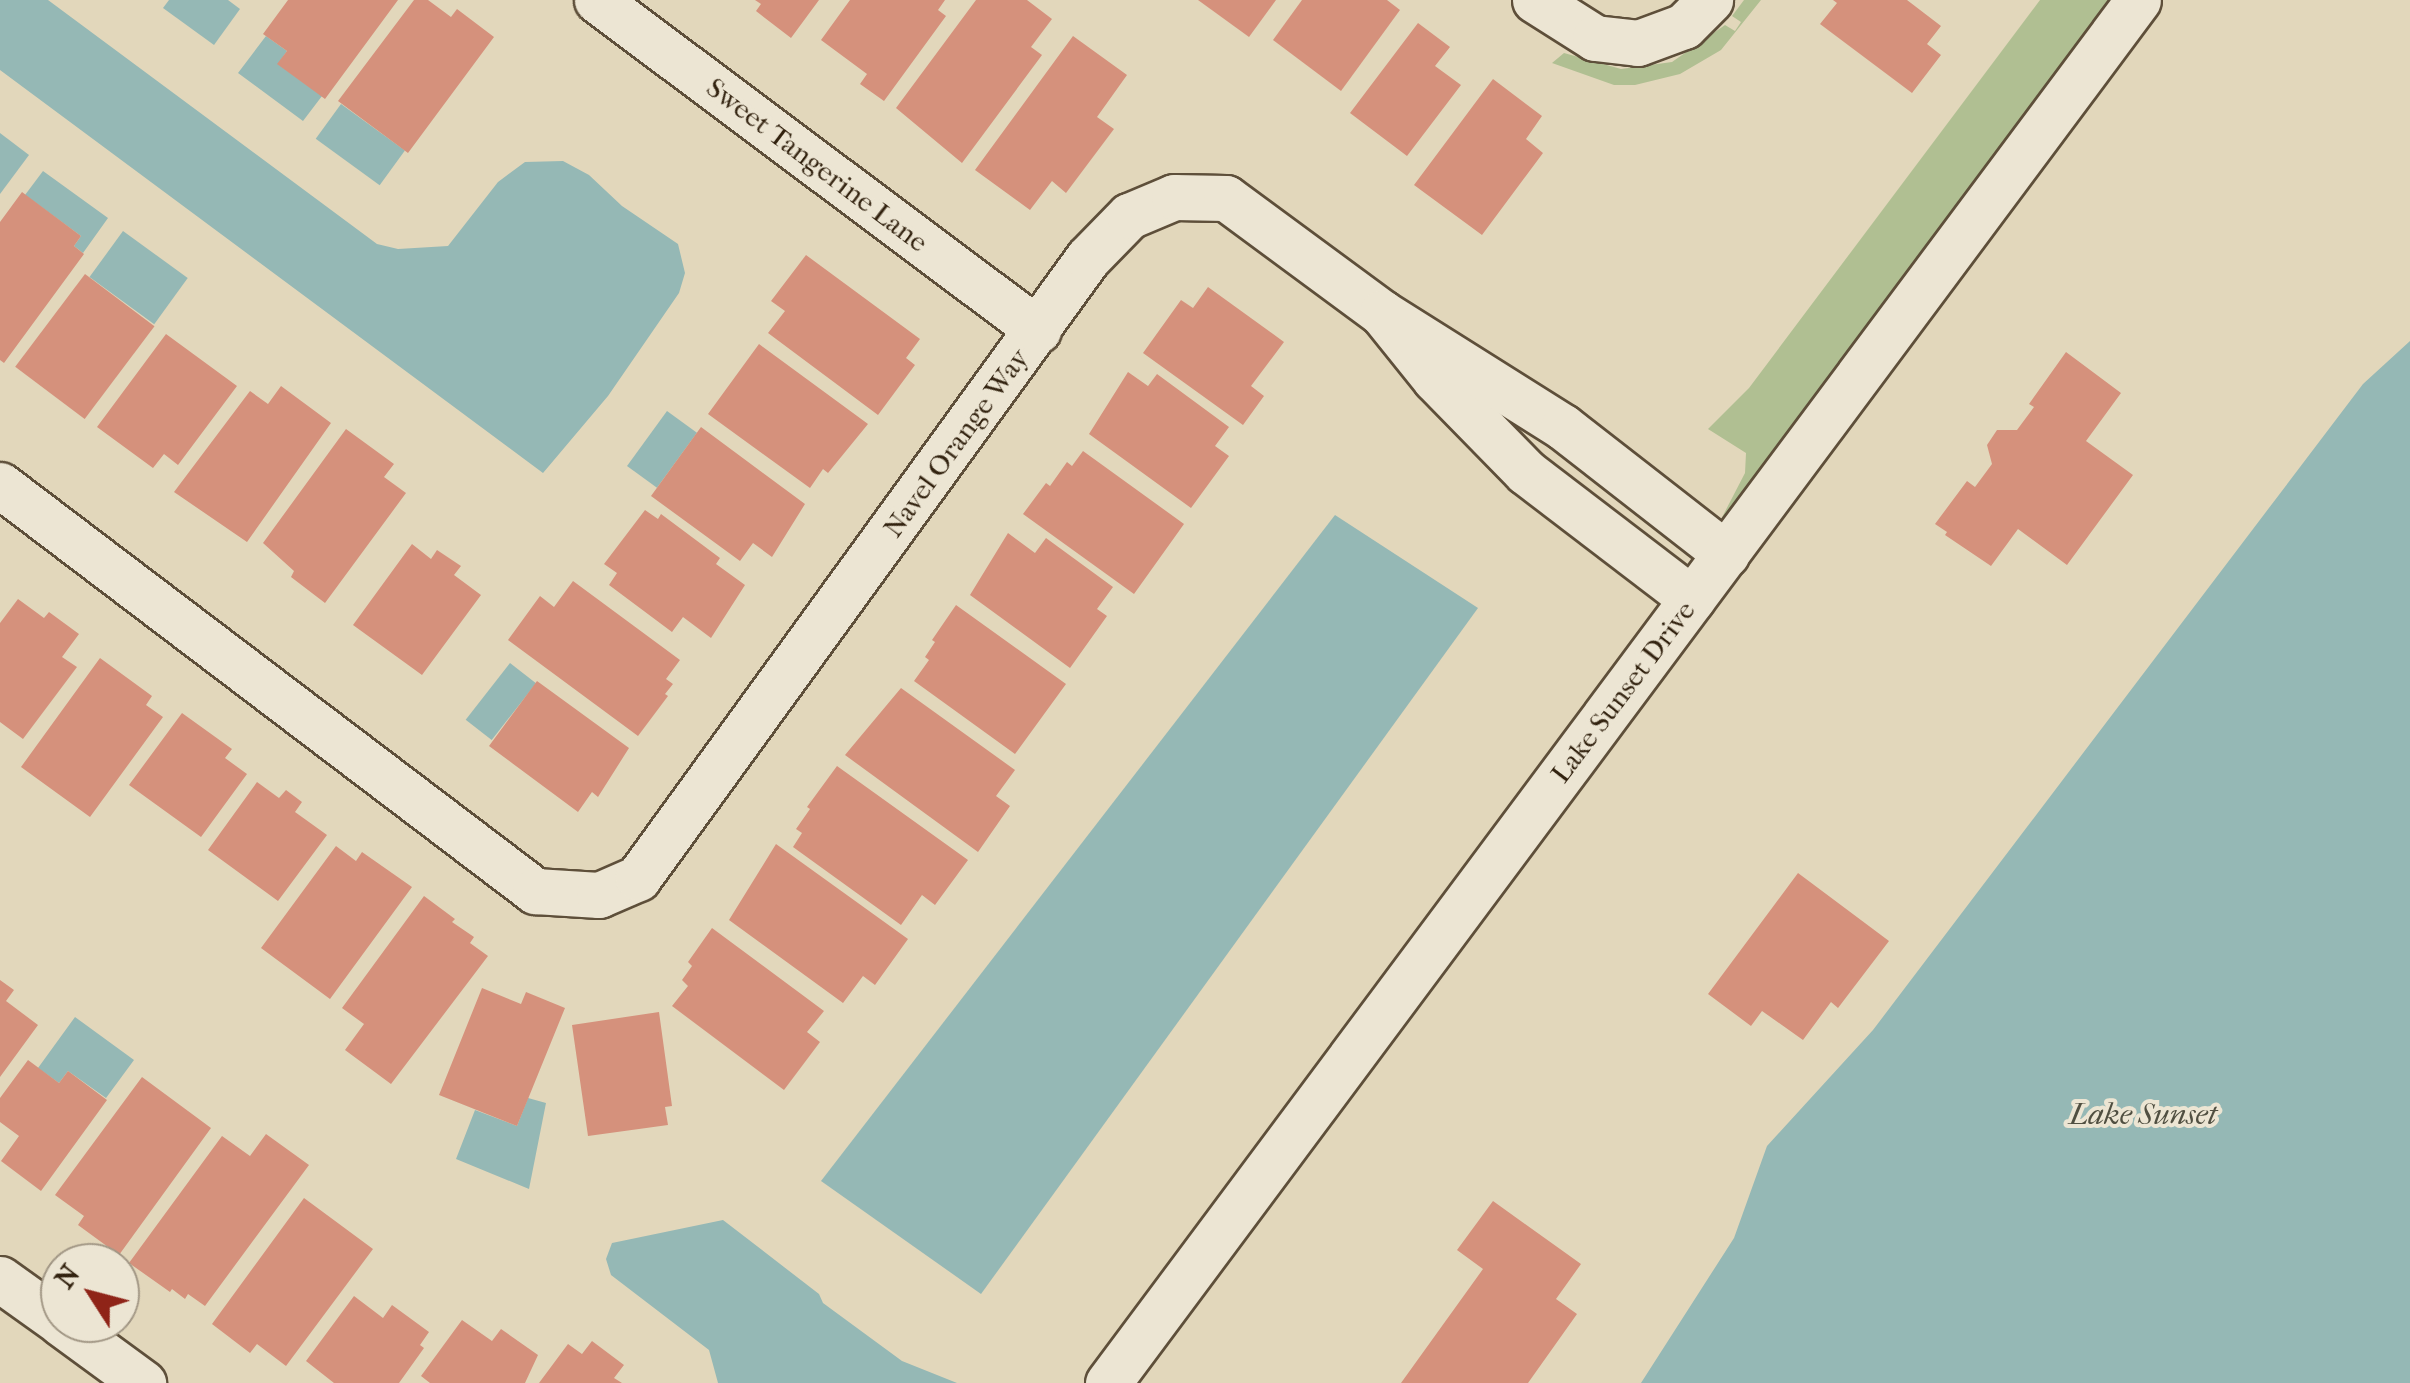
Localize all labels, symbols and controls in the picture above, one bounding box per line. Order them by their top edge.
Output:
street label: Sweet Tangerine Lane [700,71,934,259]
street label: Navel Orange Way [876,342,1036,544]
street label: Lake Sunset Drive [1544,595,1702,789]
water label: Lake Sunset [2069,1097,2217,1133]
north arrow [40,1243,140,1343]
text: N [47,1258,87,1295]

